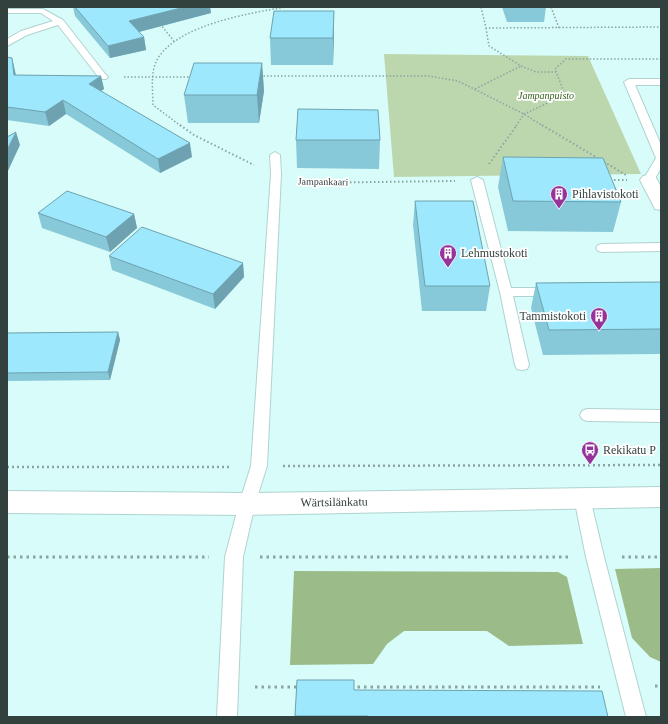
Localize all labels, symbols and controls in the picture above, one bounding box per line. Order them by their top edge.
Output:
park label: Jampanpuisto [518,90,574,101]
street label: Jampankaari [298,176,349,187]
building icon: Pihlavistokoti [549,184,569,209]
place label: Pihlavistokoti [572,187,639,201]
building icon: Lehmustokoti [438,243,458,268]
place label: Lehmustokoti [461,246,528,260]
building icon: Tammistokoti [589,306,609,331]
place label: Tammistokoti [520,309,587,323]
bus stop icon: Rekikatu P [580,440,600,465]
place label: Rekikatu P [603,443,656,457]
street label: Wärtsilänkatu [300,494,368,510]

